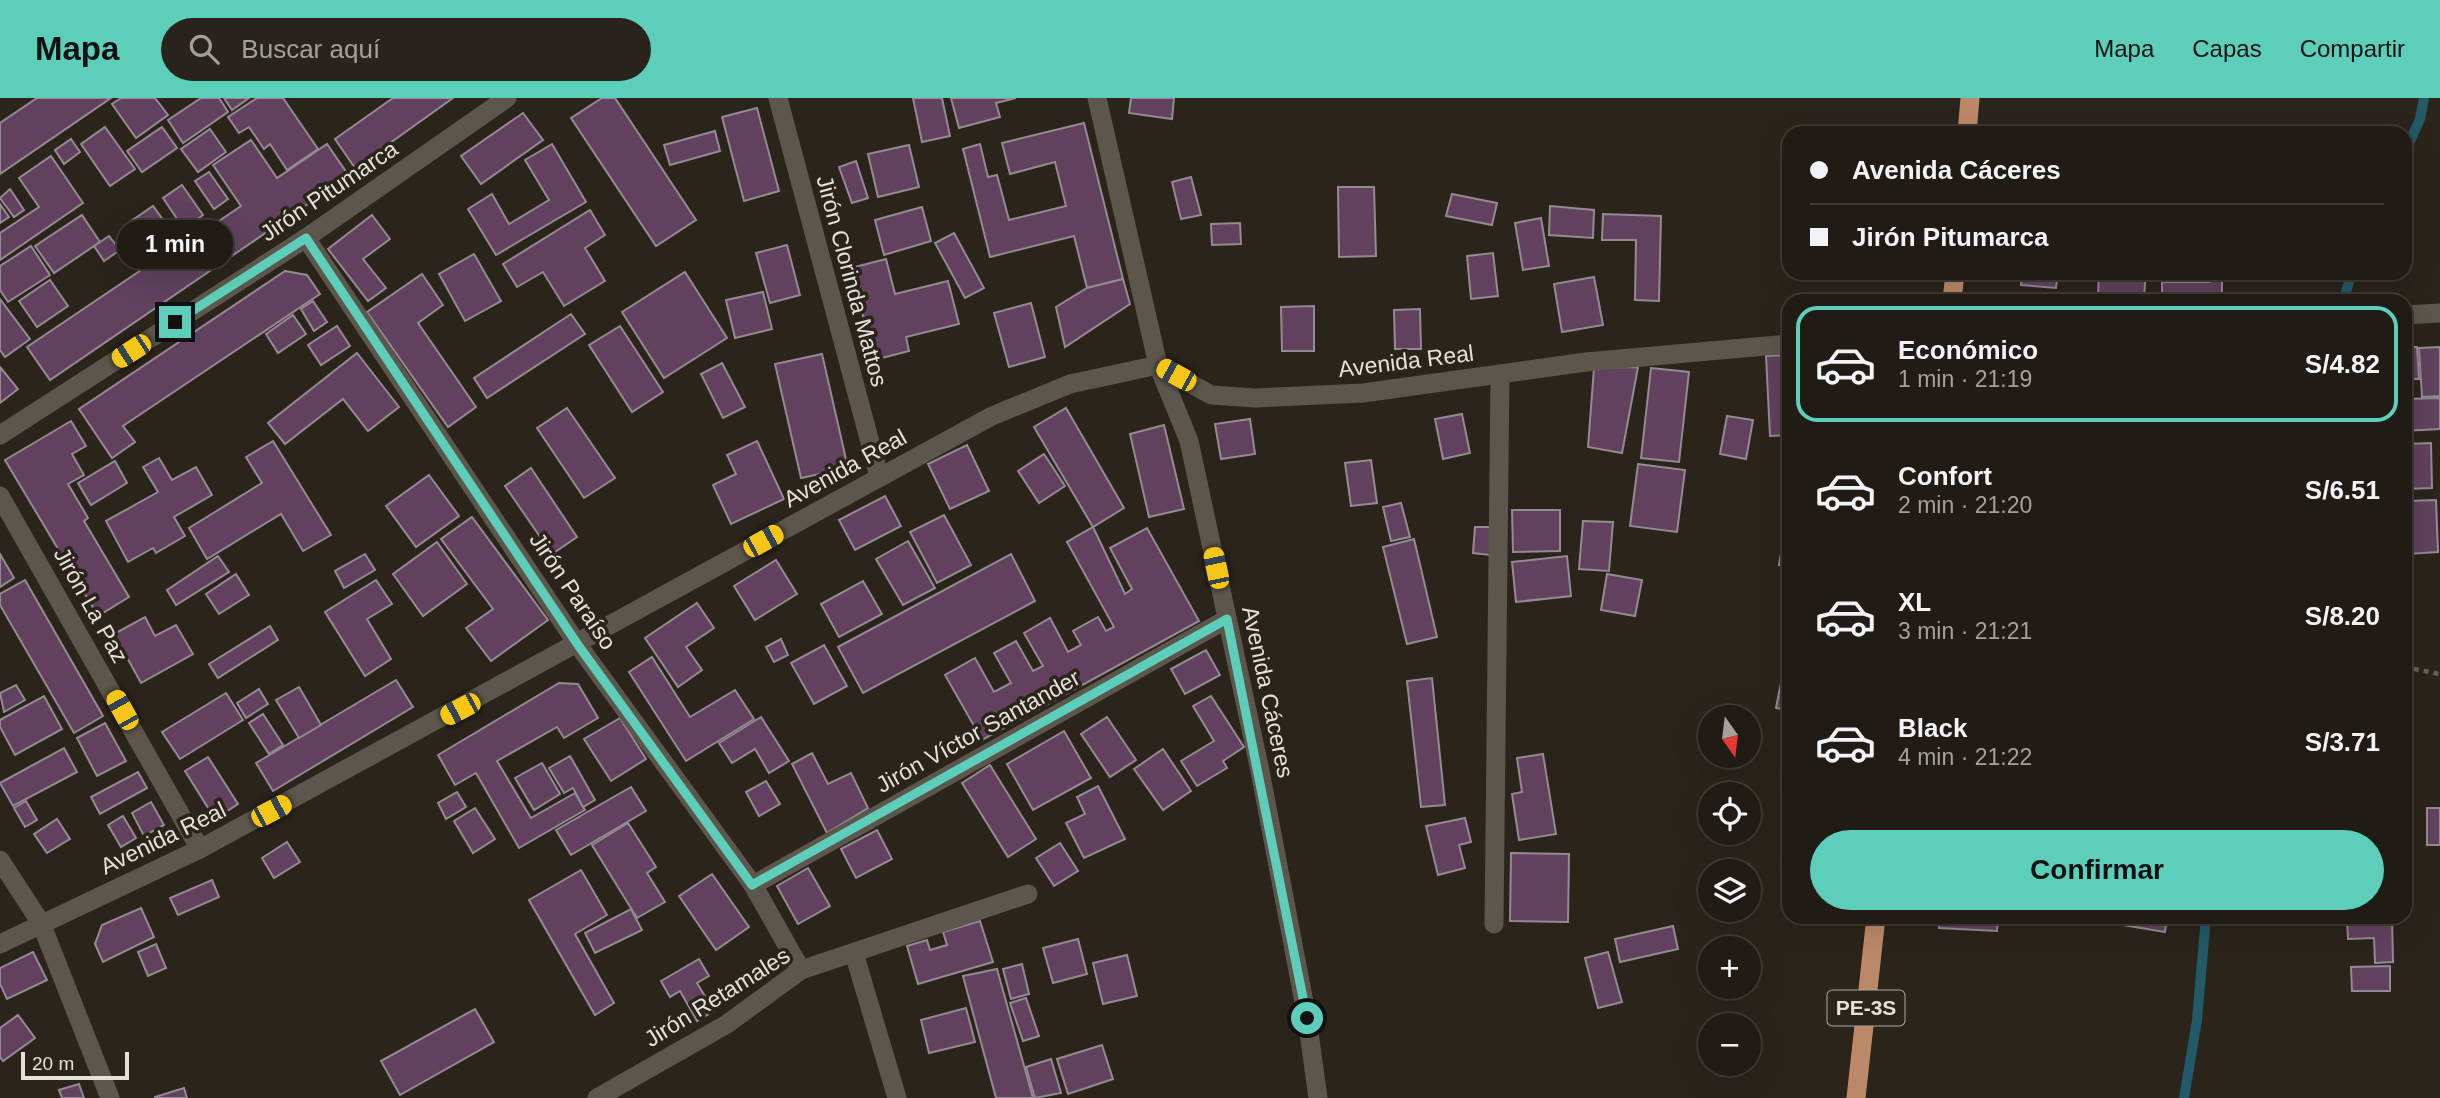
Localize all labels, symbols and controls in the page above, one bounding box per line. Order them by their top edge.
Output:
search box [161,18,651,81]
text: Mapa [35,30,119,67]
icon: search [185,30,223,68]
text: Buscar aquí [241,34,380,64]
text: Mapa [2094,35,2154,62]
text: Capas [2192,35,2262,62]
text: Compartir [2300,35,2405,62]
street label: Jirón Pitumarca [255,135,403,246]
text: Avenida Cáceres [1852,155,2061,185]
street label: Jirón Clorinda Mattos [811,173,893,389]
callout: 1 min [117,220,233,270]
text: Jirón Pitumarca [1852,222,2049,252]
text: 1 min [145,231,205,257]
route end [159,306,191,338]
car [108,331,155,371]
icon: car [1814,333,1877,396]
text: Económico [1898,335,2038,365]
street label: Avenida Real [1337,340,1475,382]
text: S/4.82 [2305,349,2380,379]
car [1153,356,1200,394]
text: 1 min · 21:19 [1898,366,2032,392]
street label: Avenida Real [779,424,911,512]
icon: car [1814,459,1877,522]
text: Confort [1898,461,1992,491]
text: S/6.51 [2305,475,2380,505]
text: 2 min · 21:20 [1898,492,2032,518]
car [740,522,787,560]
street label: Jirón Paraíso [524,528,622,654]
street label: Jirón La Paz [49,543,133,667]
car [1202,545,1231,591]
icon: car [1814,585,1877,648]
text: XL [1898,587,1931,617]
text: S/8.20 [2305,601,2380,631]
street label: Avenida Cáceres [1237,604,1299,780]
text: 3 min · 21:21 [1898,618,2032,644]
street label: Jirón Víctor Santander [872,664,1085,798]
car [103,687,142,733]
car [437,690,484,728]
north arrow [1698,705,1760,768]
map controls [1698,705,1761,1076]
icon: car [1814,711,1877,774]
text: Black [1898,713,1967,743]
text: S/3.71 [2305,727,2380,757]
text: 4 min · 21:22 [1898,744,2032,770]
button: locate [1698,782,1761,845]
car [248,792,295,830]
street label: Avenida Real [96,796,230,880]
button: Confirmar [1810,830,2384,910]
button: layers [1698,859,1761,922]
button: + [1698,936,1761,999]
street label: Jirón Retamales [640,942,794,1052]
road number: PE-3S [1828,990,1904,1026]
route start [1291,1002,1323,1034]
button: − [1698,1013,1761,1076]
scale bar [21,1049,130,1081]
text: 20 m [32,1053,74,1074]

